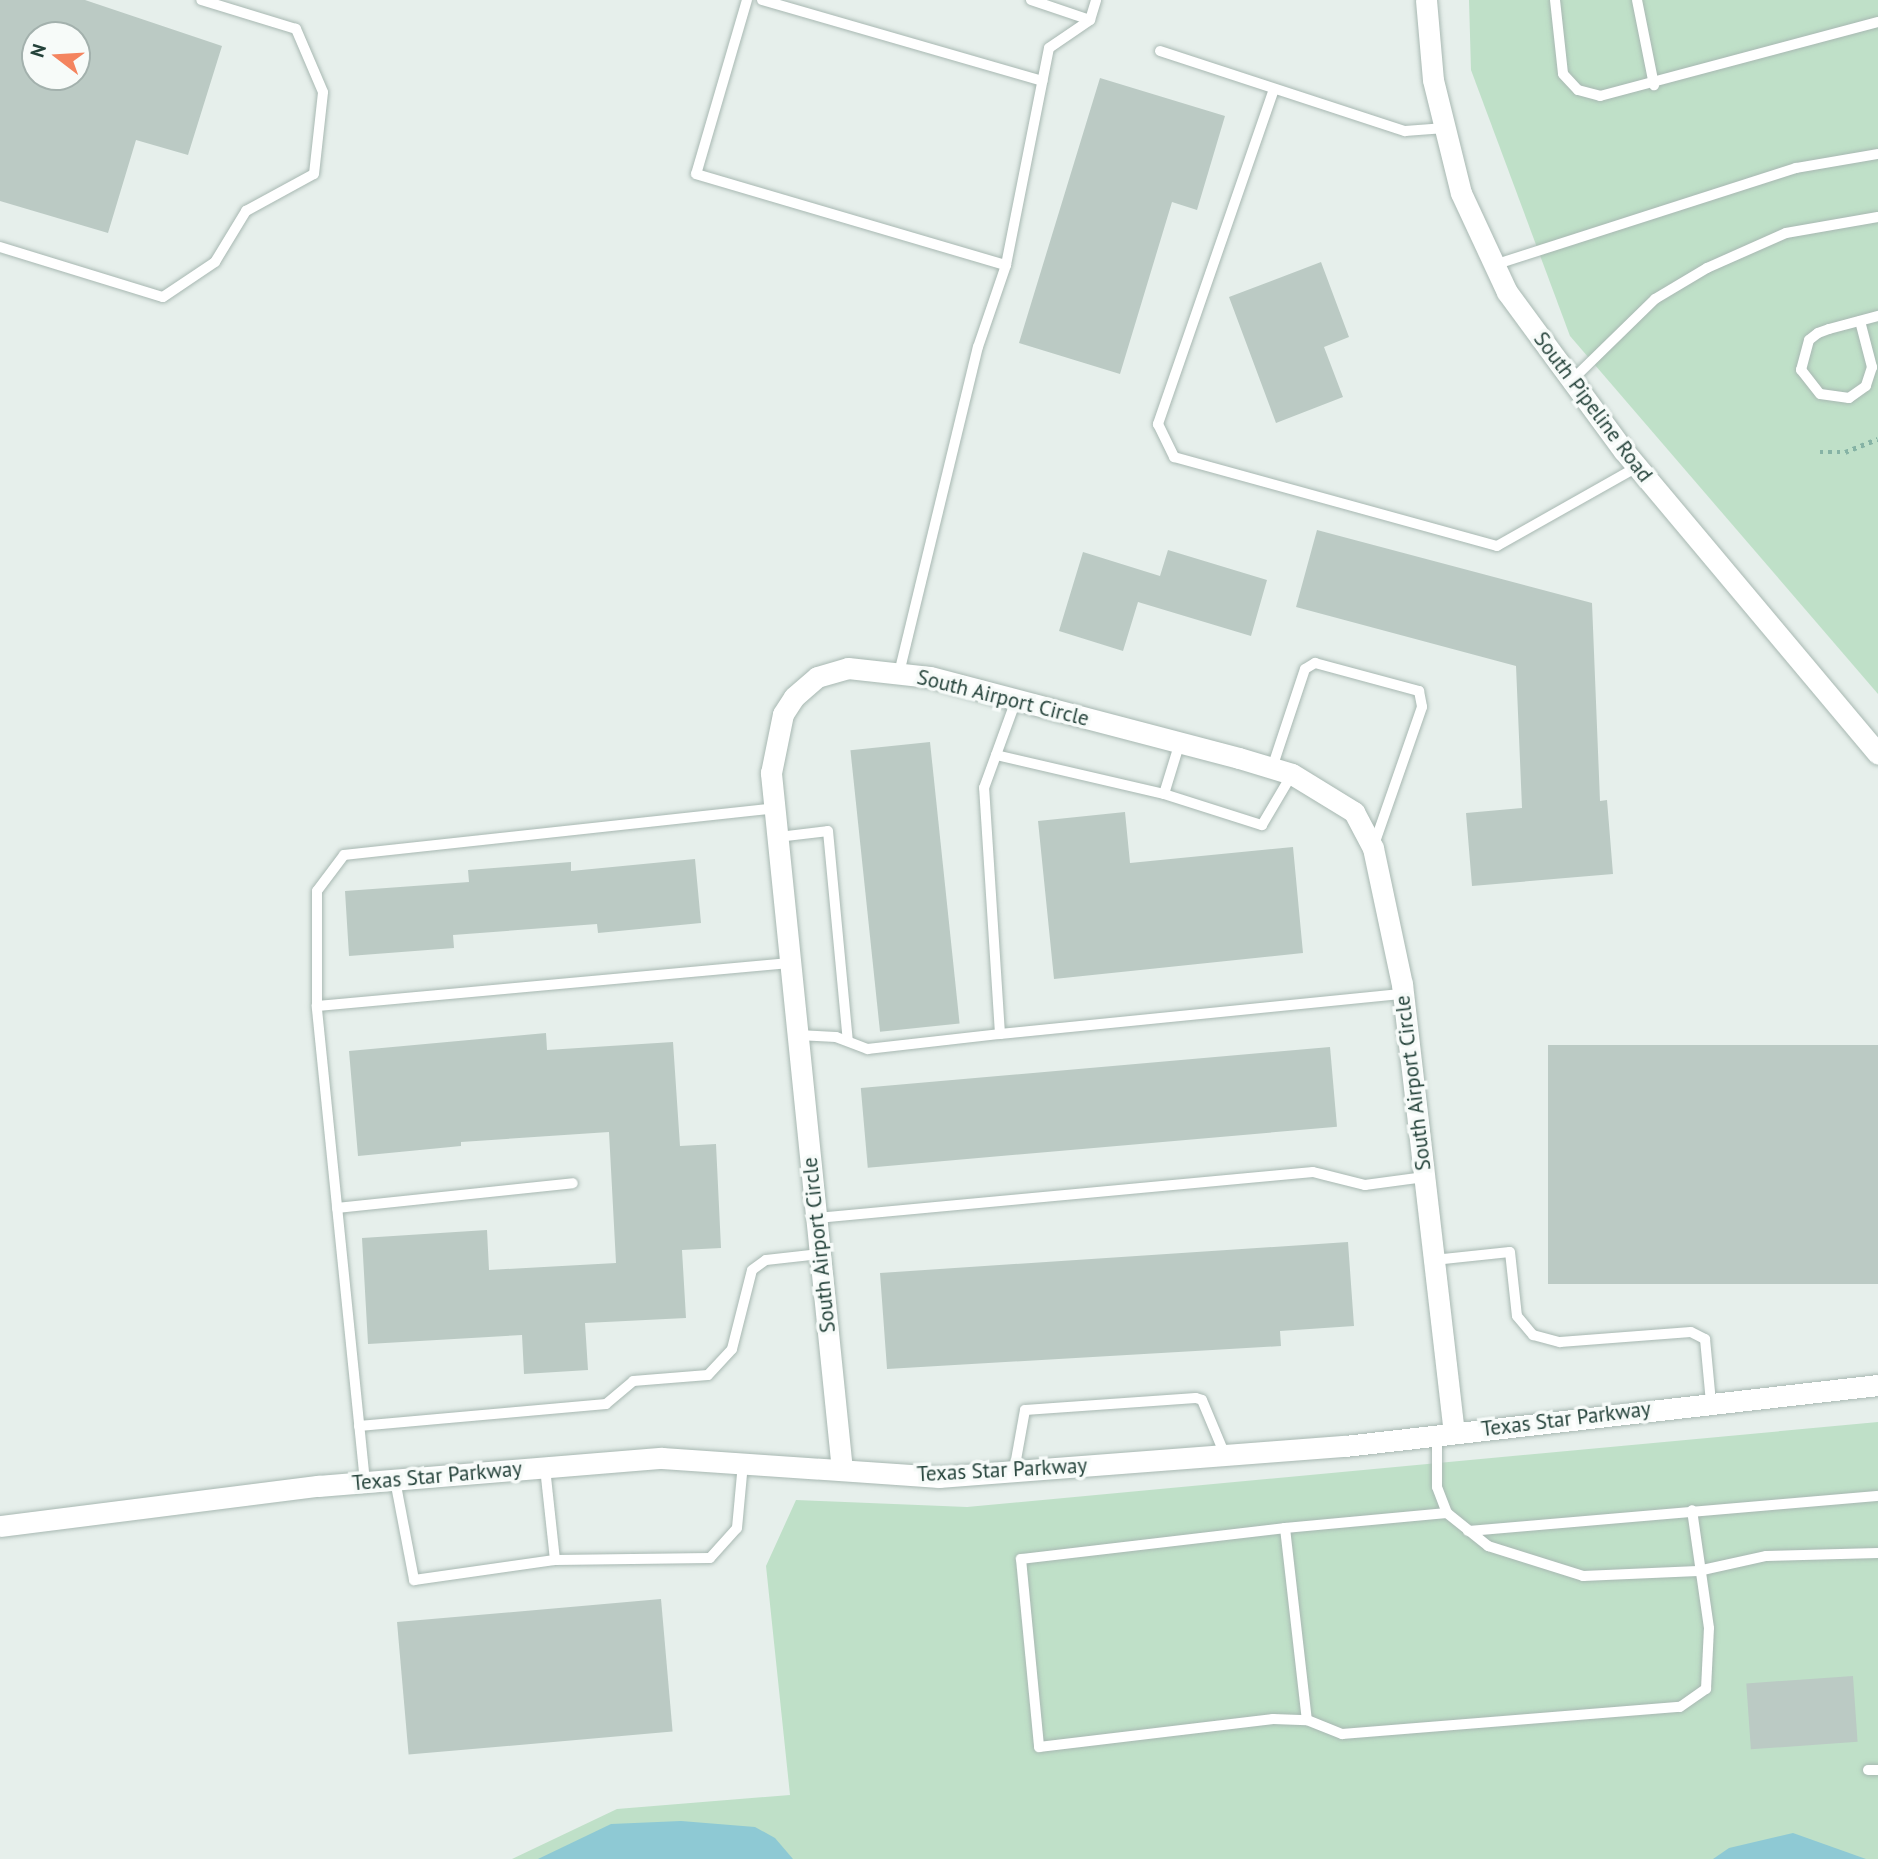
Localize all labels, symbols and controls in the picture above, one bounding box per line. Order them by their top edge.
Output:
north arrow [21,21,91,91]
text: N [25,41,51,60]
street label: South Pipeline Road [1528,327,1658,487]
street label: South Airport Circle [914,664,1092,732]
street label: South Airport Circle [1390,994,1436,1172]
street label: South Airport Circle [797,1156,841,1334]
street label: Texas Star Parkway [1480,1396,1652,1442]
street label: Texas Star Parkway [916,1453,1088,1487]
street label: Texas Star Parkway [351,1456,523,1496]

